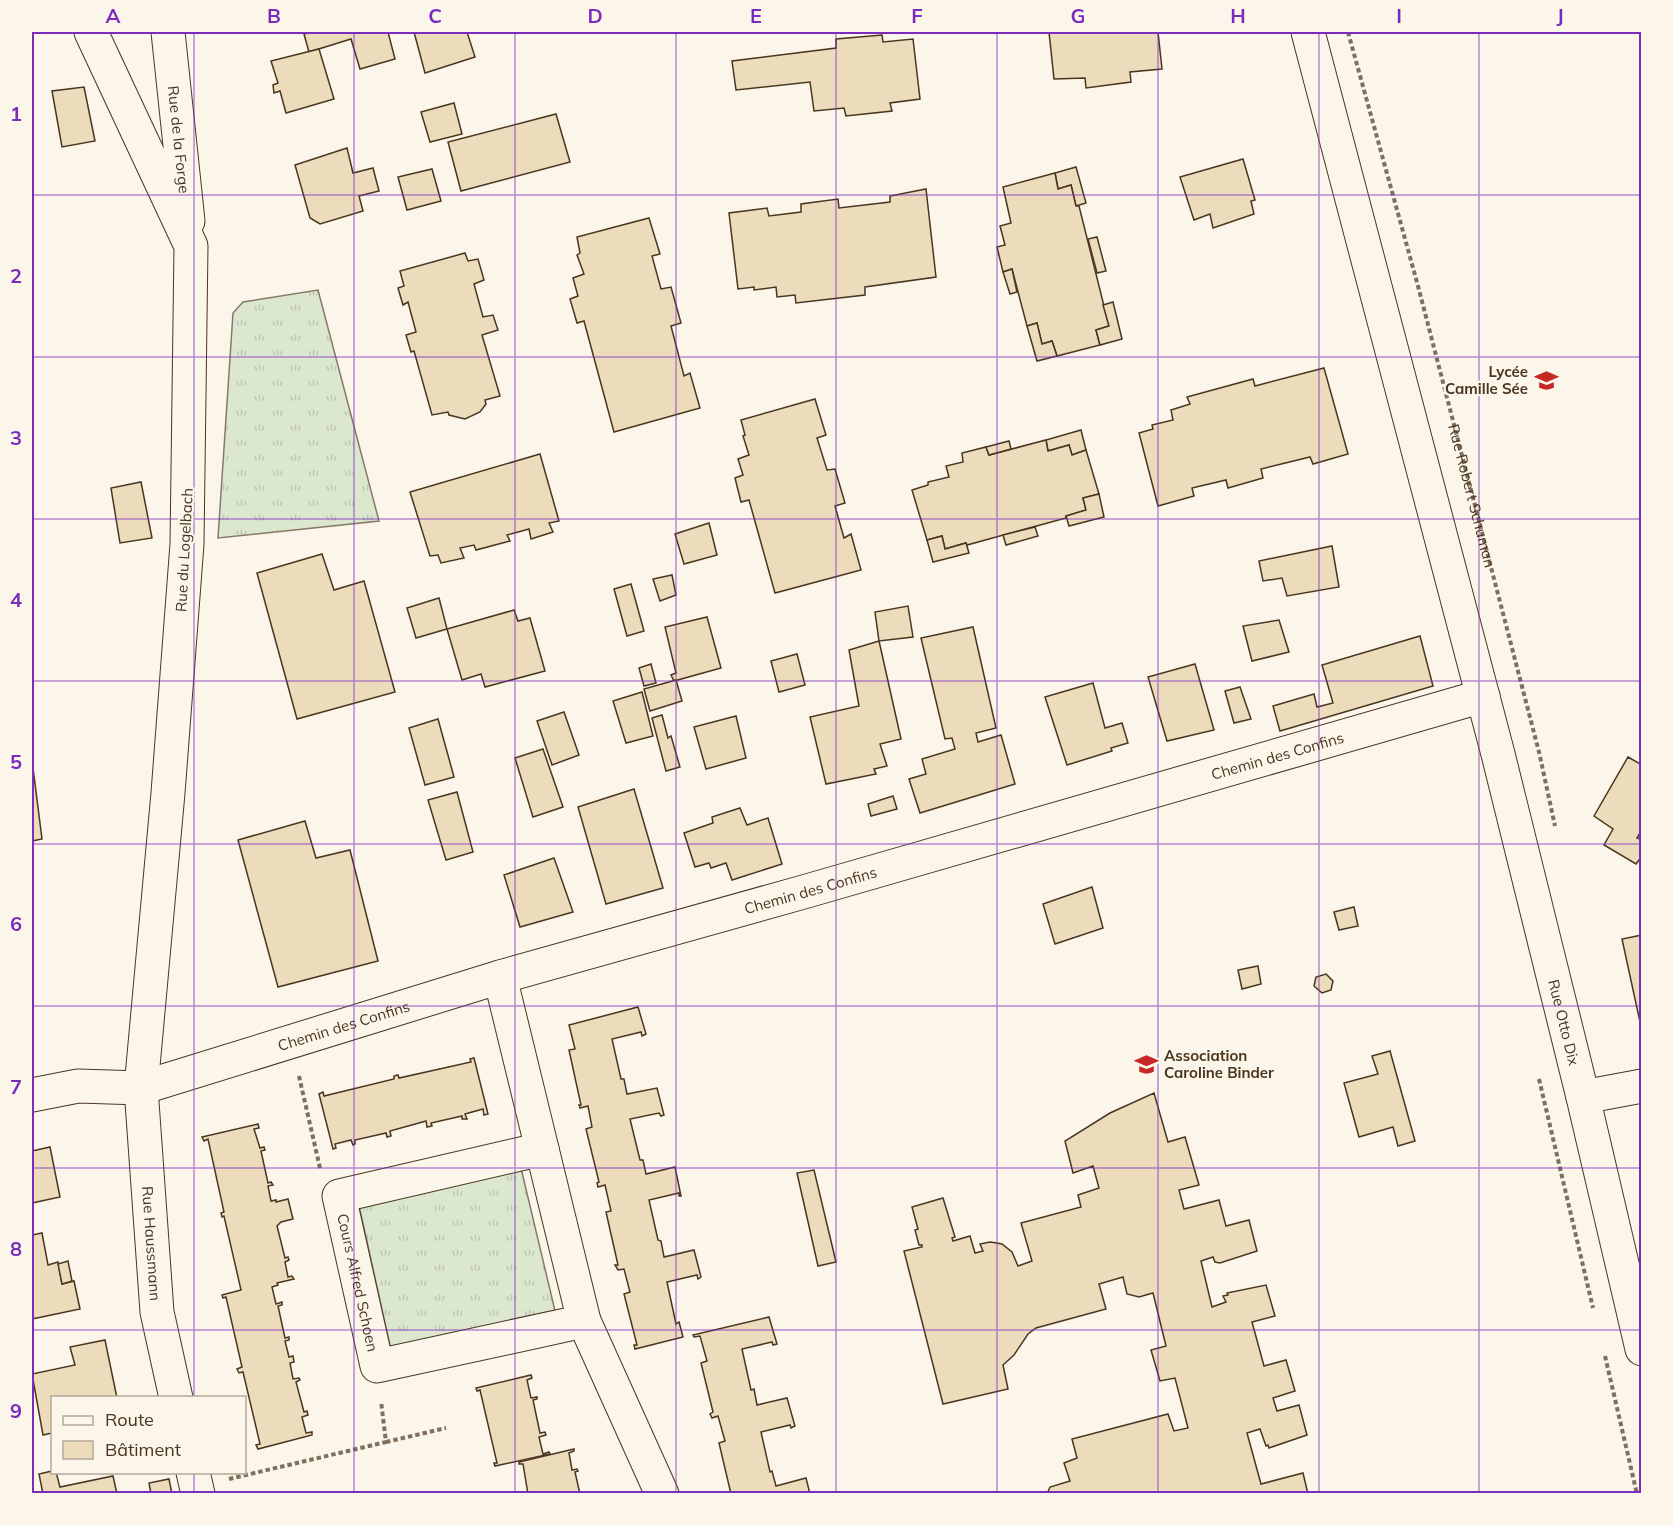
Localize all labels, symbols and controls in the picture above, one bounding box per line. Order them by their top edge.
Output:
text: A [106,3,121,28]
text: B [267,3,281,28]
text: C [428,3,442,28]
text: D [587,3,603,28]
text: E [750,3,762,28]
text: F [911,3,923,28]
text: G [1071,3,1085,28]
text: H [1230,3,1246,28]
text: I [1396,3,1402,28]
text: J [1556,3,1564,28]
street label: Rue de la Forge [164,85,194,194]
text: 1 [10,101,22,126]
text: 2 [10,263,22,288]
place label: Lycée Camille Sée [1445,362,1528,398]
school or university icon: Lycée Camille Sée [1533,367,1559,393]
street label: Rue Robert Schuman [1445,422,1500,569]
text: 3 [10,425,22,450]
street label: Rue du Logelbach [171,487,197,613]
text: 4 [10,587,22,612]
street label: Chemin des Confins [1209,727,1346,783]
text: 5 [10,749,22,774]
street label: Chemin des Confins [742,862,879,918]
text: 6 [10,911,22,936]
street label: Rue Otto Dix [1545,977,1584,1067]
street label: Chemin des Confins [275,996,412,1055]
place label: Association Caroline Binder [1164,1046,1274,1082]
school or university icon: Association Caroline Binder [1133,1051,1159,1077]
text: 7 [10,1074,22,1099]
street label: Rue Haussmann [139,1185,166,1301]
street label: Cours Alfred Schoen [334,1212,383,1353]
text: 8 [10,1236,22,1261]
legend [51,1396,246,1474]
text: 9 [10,1398,22,1423]
text: Route [105,1408,154,1431]
text: Bâtiment [105,1438,181,1461]

